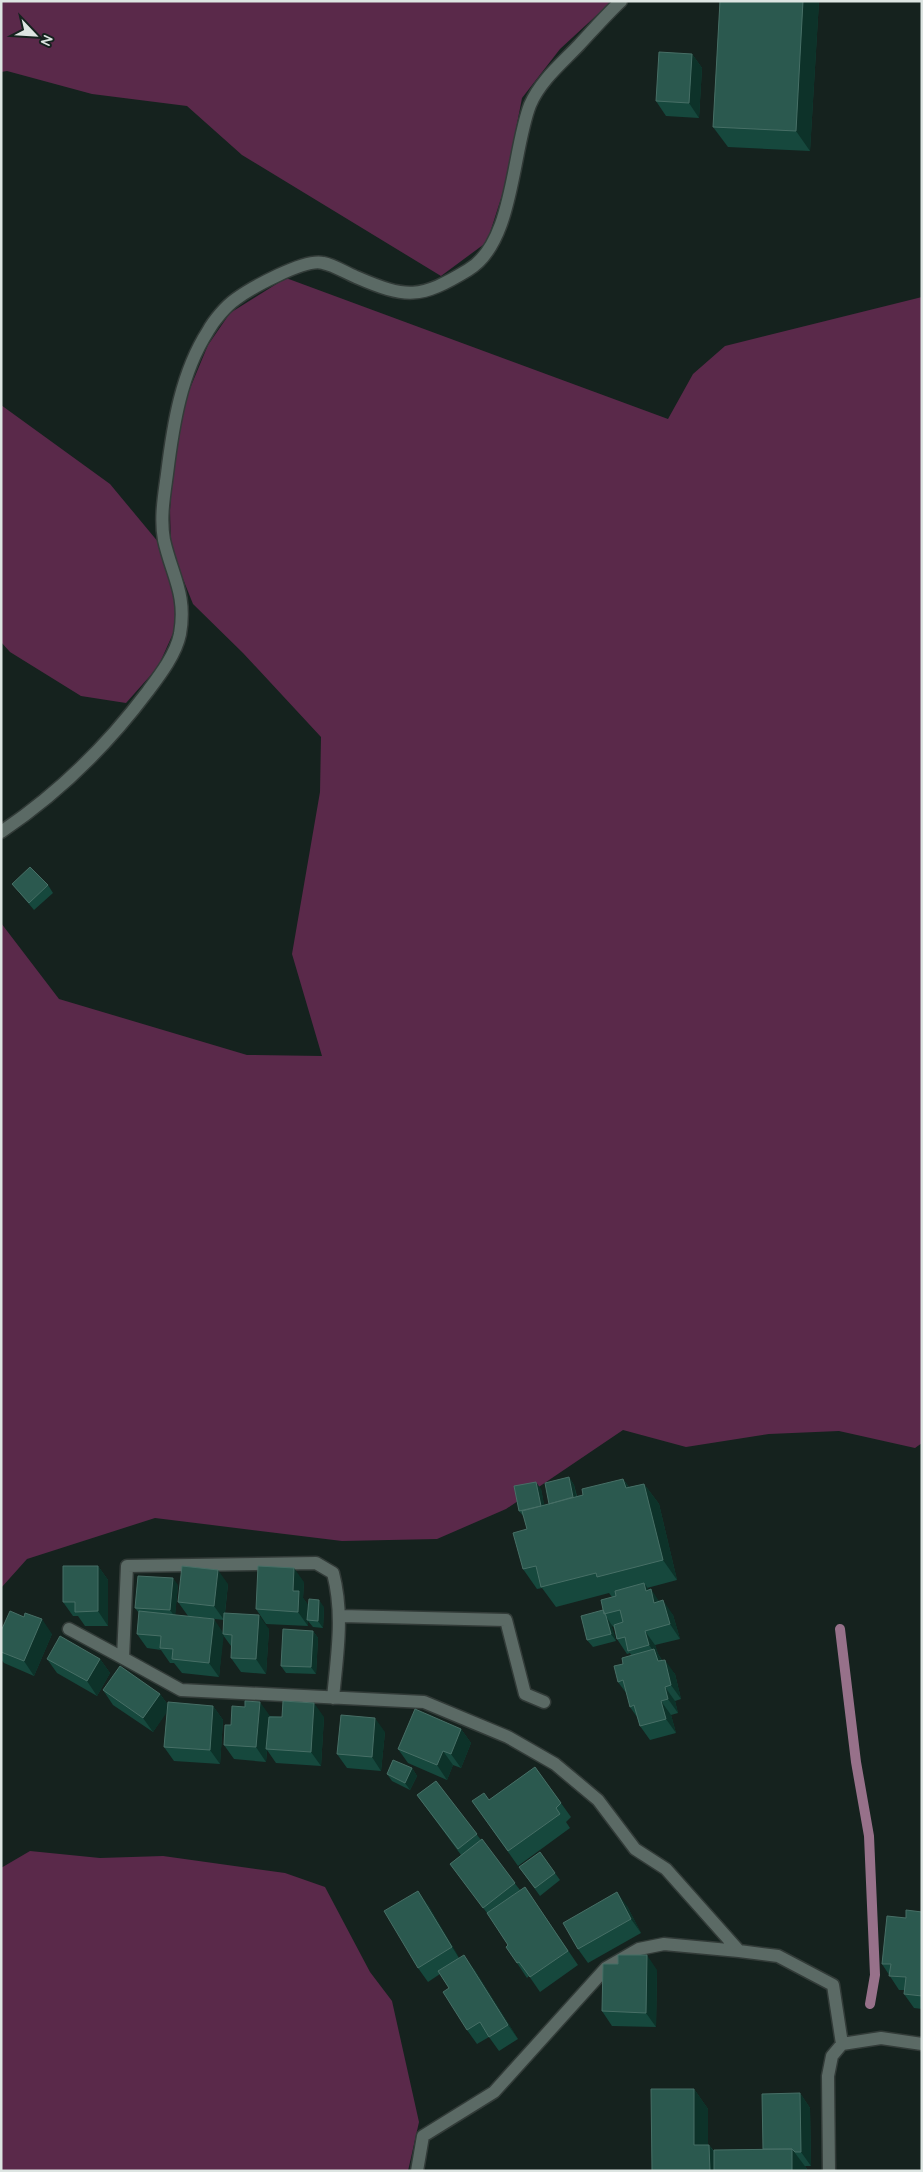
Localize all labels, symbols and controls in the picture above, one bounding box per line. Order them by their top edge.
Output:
north arrow [10,10,60,60]
text: N [36,32,57,49]

